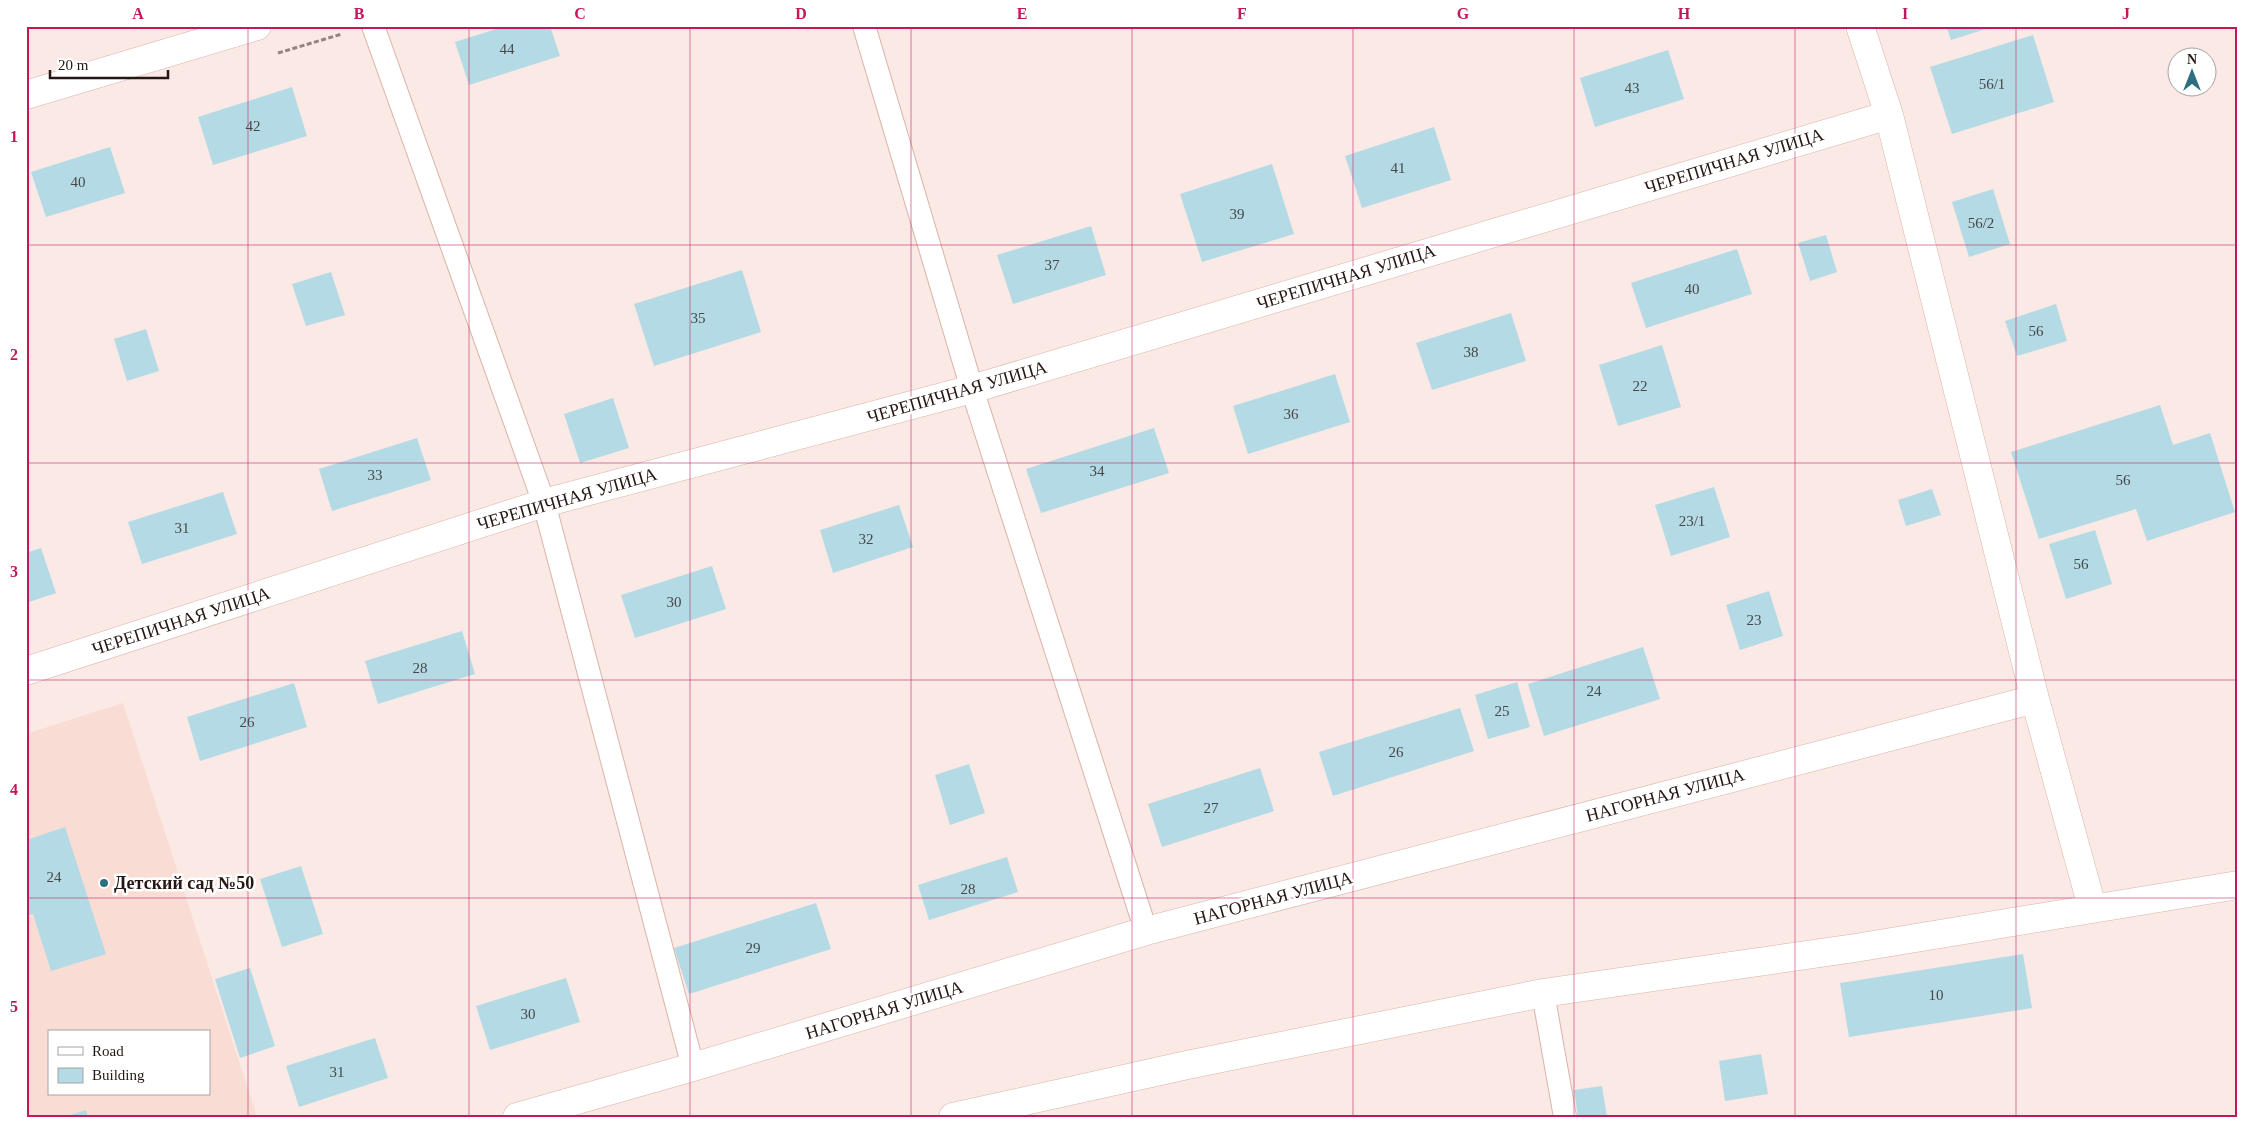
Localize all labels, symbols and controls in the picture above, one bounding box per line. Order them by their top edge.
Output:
text: A [132,5,144,22]
text: B [354,5,365,22]
text: C [574,5,586,22]
text: D [795,5,807,22]
text: E [1017,5,1027,22]
text: F [1237,5,1247,22]
text: G [1457,5,1470,22]
text: H [1678,5,1691,22]
text: I [1902,5,1908,22]
text: J [2122,5,2130,22]
house number: 44 [500,41,515,57]
scale bar [50,48,168,80]
north arrow [2166,48,2216,98]
text: N [2187,52,2197,67]
text: 20 m [58,57,89,73]
house number: 56/1 [1979,76,2005,92]
house number: 43 [1625,80,1640,96]
house number: 42 [246,118,261,134]
street label: ЧЕРЕПИЧНАЯ УЛИЦА [1642,124,1826,198]
text: 1 [10,128,18,145]
house number: 41 [1391,160,1406,176]
house number: 40 [71,174,86,190]
house number: 39 [1230,206,1245,222]
house number: 56/2 [1968,215,1994,231]
street label: ЧЕРЕПИЧНАЯ УЛИЦА [1254,240,1438,314]
house number: 37 [1045,257,1060,273]
house number: 40 [1685,281,1700,297]
house number: 35 [691,310,706,326]
house number: 56 [2029,323,2044,339]
house number: 38 [1464,344,1479,360]
text: 2 [10,346,18,363]
street label: ЧЕРЕПИЧНАЯ УЛИЦА [865,357,1049,427]
house number: 22 [1633,378,1648,394]
house number: 36 [1284,406,1299,422]
house number: 34 [1090,463,1105,479]
street label: ЧЕРЕПИЧНАЯ УЛИЦА [475,464,659,534]
house number: 33 [368,467,383,483]
house number: 56 [2116,472,2131,488]
house number: 23/1 [1679,513,1705,529]
house number: 31 [175,520,190,536]
house number: 32 [859,531,874,547]
house number: 56 [2074,556,2089,572]
text: 3 [10,563,18,580]
street label: ЧЕРЕПИЧНАЯ УЛИЦА [90,583,272,659]
house number: 30 [667,594,682,610]
house number: 23 [1747,612,1762,628]
house number: 28 [413,660,428,676]
house number: 24 [1587,683,1602,699]
house number: 25 [1495,703,1510,719]
house number: 26 [240,714,255,730]
house number: 26 [1389,744,1404,760]
street label: НАГОРНАЯ УЛИЦА [1584,764,1746,826]
text: 4 [10,781,18,798]
house number: 27 [1204,800,1219,816]
street label: НАГОРНАЯ УЛИЦА [1192,867,1354,929]
house number: 24 [47,869,62,885]
place label: Детский сад №50 [114,873,254,893]
marker: Детский сад №50 [98,877,110,889]
house number: 28 [961,881,976,897]
house number: 29 [746,940,761,956]
street label: НАГОРНАЯ УЛИЦА [803,977,965,1043]
house number: 10 [1929,987,1944,1003]
text: 5 [10,998,18,1015]
house number: 30 [521,1006,536,1022]
legend [48,1030,210,1096]
text: Road [92,1043,124,1059]
house number: 31 [330,1064,345,1080]
text: Building [92,1067,145,1083]

